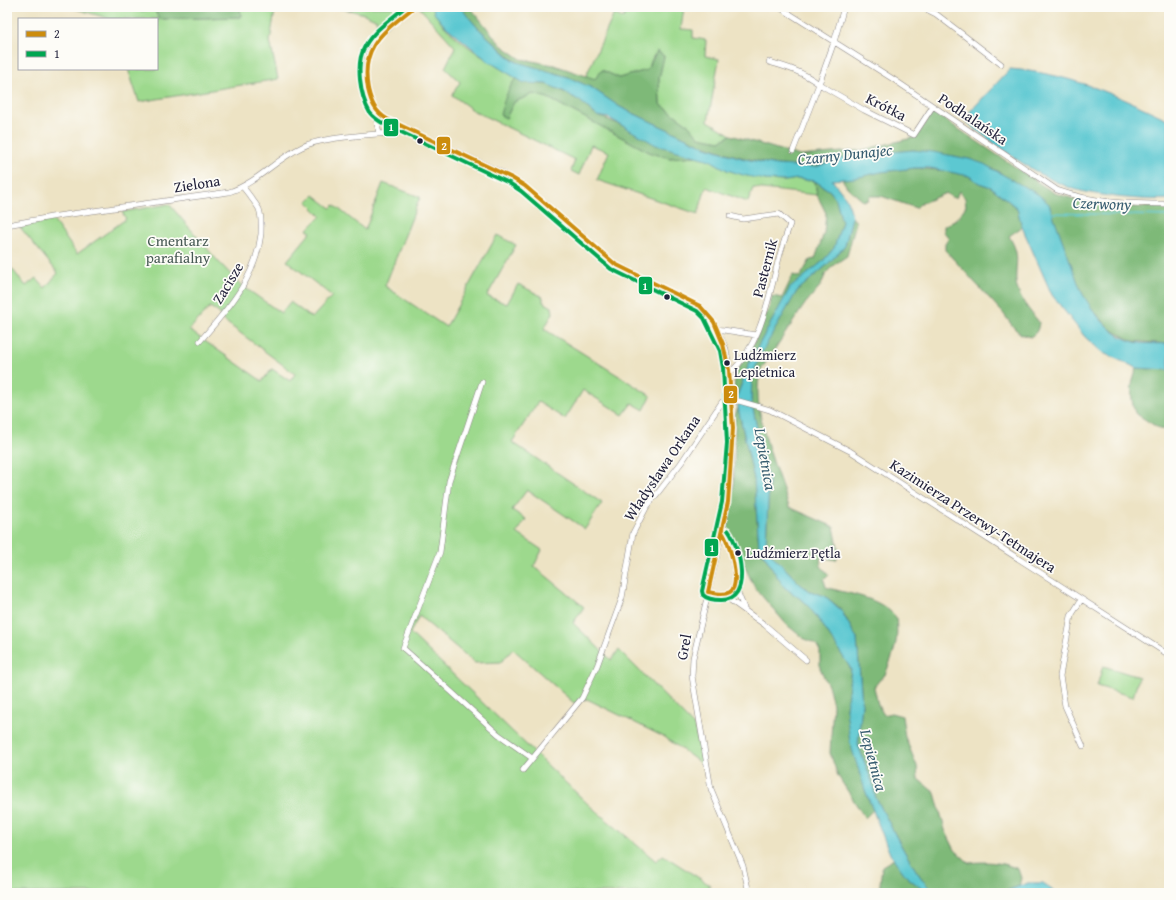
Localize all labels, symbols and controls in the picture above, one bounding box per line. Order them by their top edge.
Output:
legend [18,18,158,70]
text: 2 [54,25,60,42]
text: 1 [54,45,60,62]
street label: Krótka [862,88,910,126]
street label: Podhalańska [934,88,1012,150]
line badge: 1 [383,118,399,137]
text: 1 [388,119,394,135]
unlabelled marker [415,136,425,146]
line badge: 2 [436,136,451,155]
water label: Czarny Dunajec [796,137,894,171]
text: 2 [441,138,447,154]
street label: Zielona [172,169,222,198]
water label: Czerwony [1072,190,1132,216]
park label: Cmentarz parafialny [146,230,211,268]
street label: Pasternik [747,236,783,300]
street label: Zacisze [207,258,248,308]
line badge: 1 [638,276,653,295]
text: 1 [642,278,648,294]
unlabelled marker [662,292,672,302]
place label: Ludźmierz Lepietnica [734,345,796,382]
marker: Ludźmierz Lepietnica [722,358,732,368]
line badge: 2 [723,385,738,404]
text: 2 [728,386,734,402]
street label: Władysława Orkana [618,411,705,525]
water label: Lepietnica [749,425,783,493]
street label: Kazimierza Przerwy-Tetmajera [886,454,1060,577]
line badge: 1 [704,538,719,557]
text: 1 [709,540,715,556]
place label: Ludźmierz Pętla [746,543,841,563]
marker: Ludźmierz Pętla [733,548,743,558]
street label: Grel [671,632,696,662]
water label: Lepietnica [854,725,894,794]

